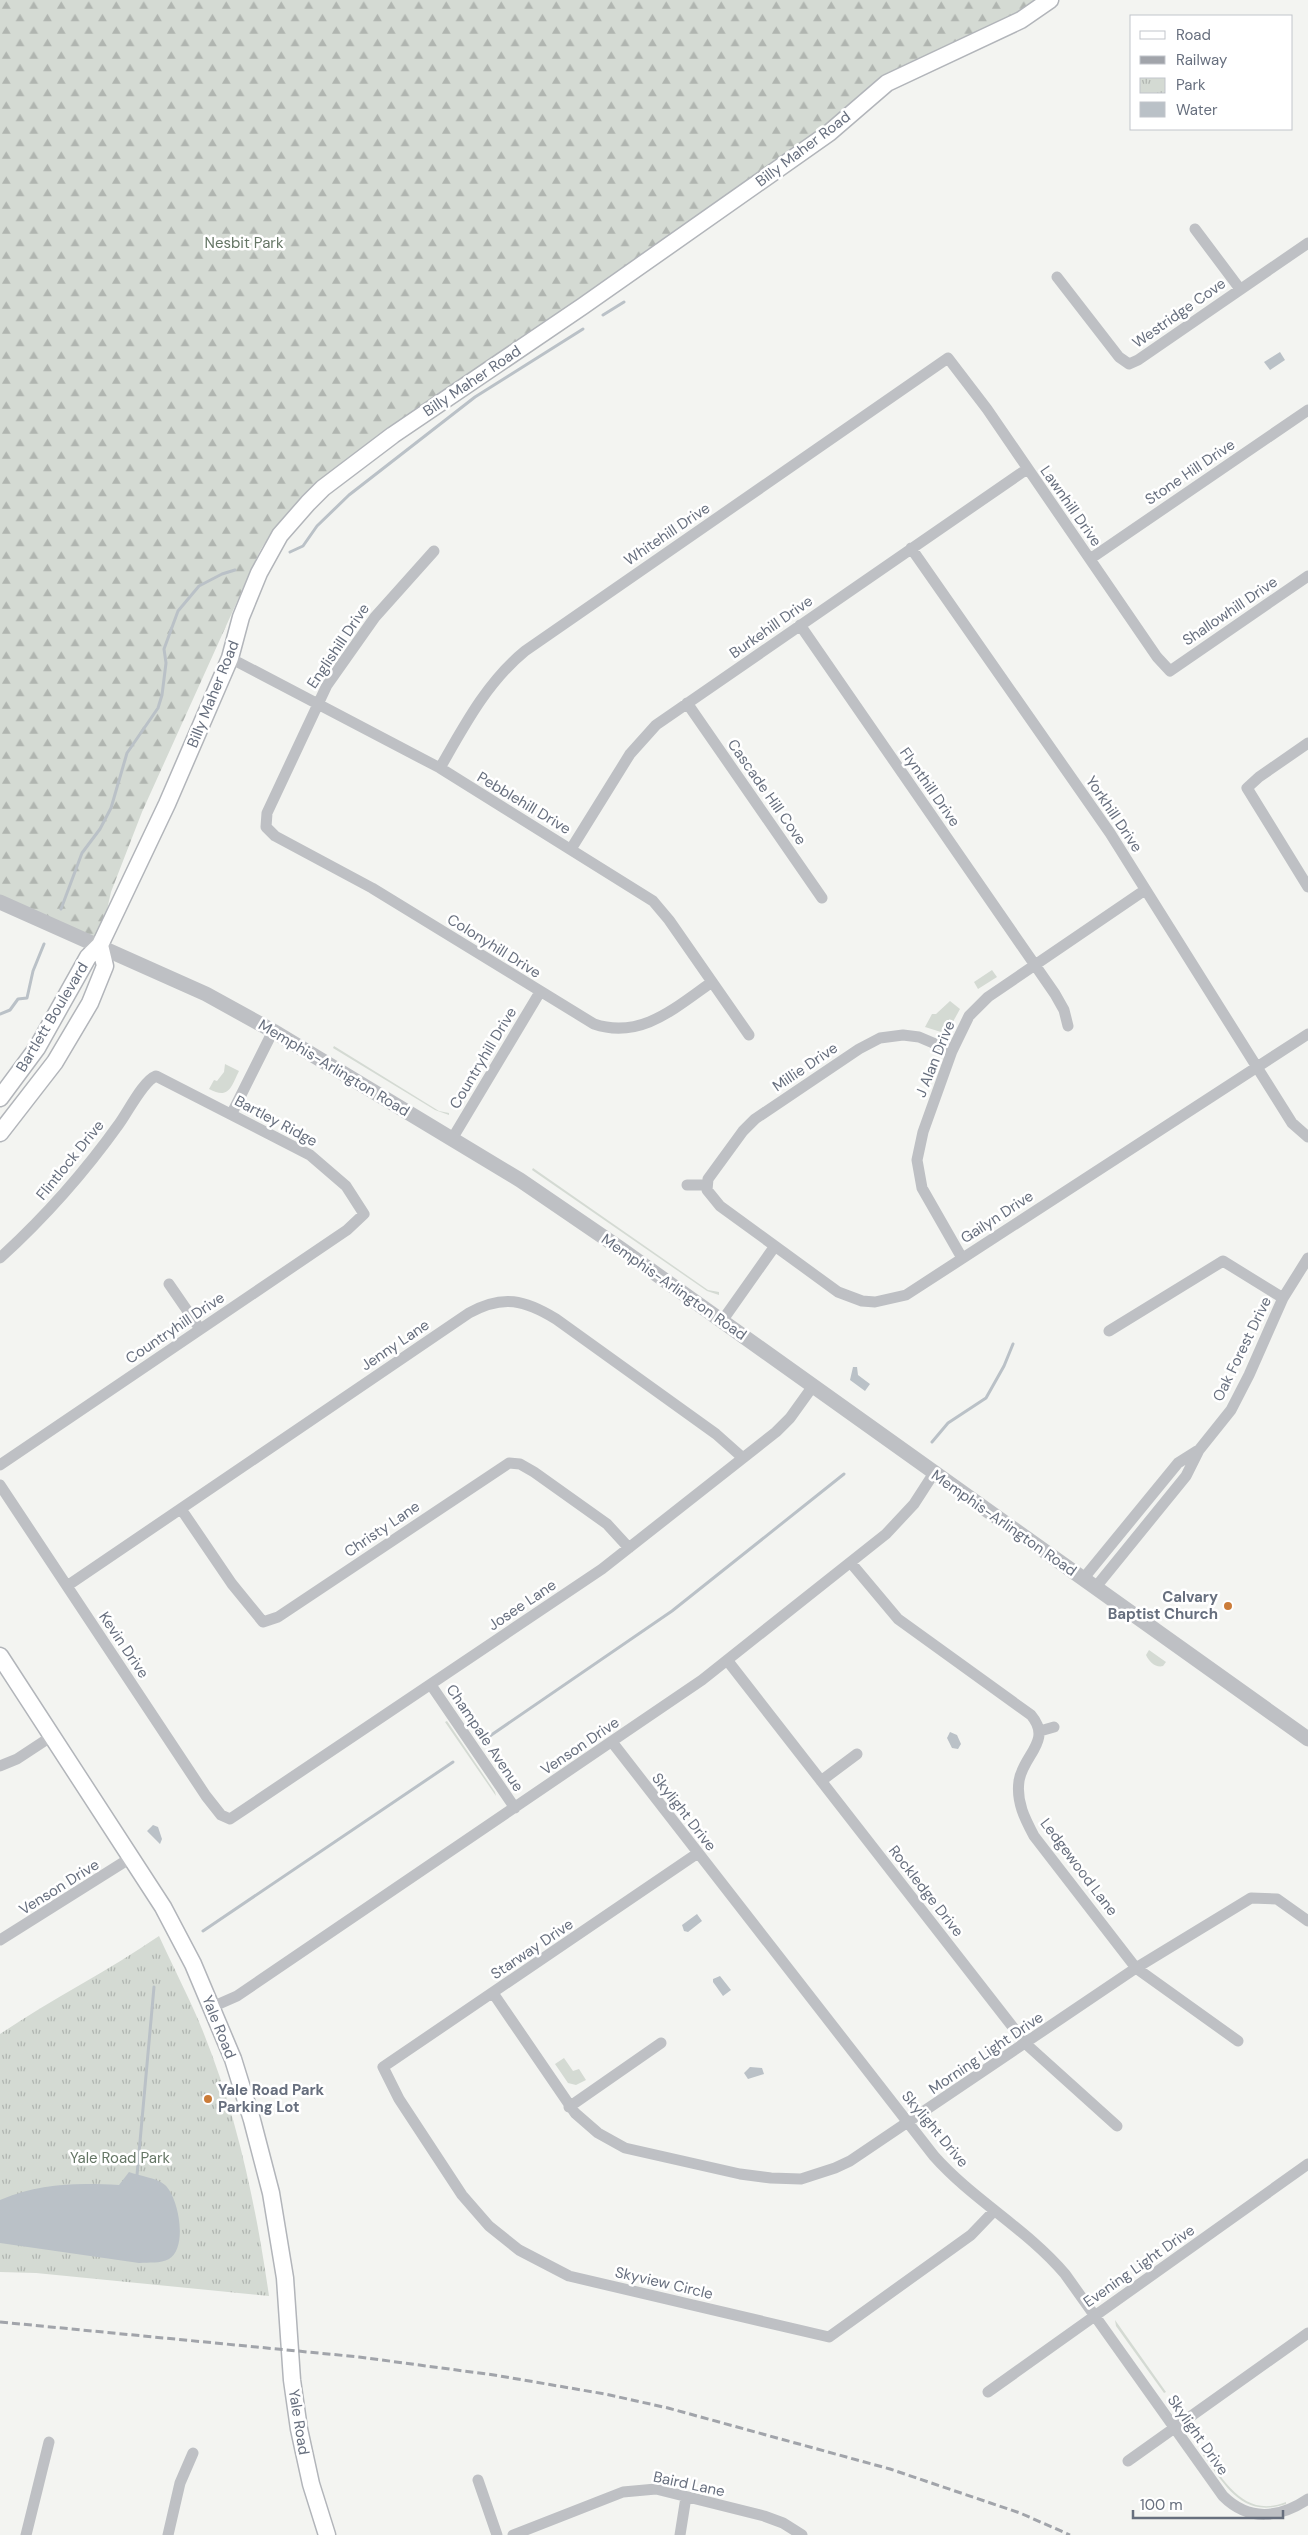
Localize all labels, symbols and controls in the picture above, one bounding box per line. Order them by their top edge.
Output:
legend [1130,15,1293,130]
text: Road [1176,25,1211,45]
text: Railway [1176,50,1228,70]
text: Park [1176,75,1206,95]
text: Water [1176,100,1218,120]
street label: Billy Maher Road [751,107,855,191]
park label: Nesbit Park [205,233,284,253]
street label: Westridge Cove [1128,273,1230,353]
street label: Billy Maher Road [419,341,525,421]
street label: Stone Hill Drive [1141,435,1239,509]
street label: Lawnhill Drive [1036,462,1106,550]
street label: Whitehill Drive [620,498,714,570]
street label: Shallowhill Drive [1179,572,1281,650]
street label: Burkehill Drive [725,591,817,663]
street label: Englishill Drive [302,600,374,692]
street label: Billy Maher Road [182,637,244,751]
street label: Cascade Hill Cove [723,735,811,849]
street label: Flynthill Drive [895,743,965,831]
street label: Pebblehill Drive [473,767,575,839]
street label: Yorkhill Drive [1081,772,1147,856]
street label: Colonyhill Drive [443,909,545,983]
street label: Bartlett Boulevard [11,959,93,1075]
street label: Countryhill Drive [445,1004,521,1112]
street label: Memphis-Arlington Road [255,1015,413,1121]
street label: J Alan Drive [911,1018,959,1100]
street label: Millie Drive [769,1038,841,1096]
street label: Bartley Ridge [231,1091,321,1151]
street label: Flintlock Drive [32,1116,108,1204]
street label: Gailyn Drive [957,1186,1037,1248]
street label: Memphis-Arlington Road [597,1229,751,1345]
street label: Countryhill Drive [122,1288,228,1368]
street label: Oak Forest Drive [1208,1293,1276,1405]
street label: Jenny Lane [357,1315,433,1375]
street label: Memphis-Arlington Road [927,1465,1081,1581]
street label: Christy Lane [340,1496,424,1562]
street label: Josee Lane [484,1575,560,1635]
place label: Calvary Baptist Church [1108,1587,1218,1624]
marker: Calvary Baptist Church [1222,1600,1234,1612]
street label: Kevin Drive [94,1608,154,1682]
street label: Champale Avenue [442,1680,528,1796]
street label: Venson Drive [537,1712,623,1780]
street label: Skylight Drive [647,1769,721,1855]
street label: Ledgewood Lane [1036,1814,1122,1920]
street label: Rockledge Drive [884,1841,968,1941]
street label: Venson Drive [15,1854,103,1920]
street label: Starway Drive [487,1914,577,1984]
street label: Yale Road [197,1992,241,2062]
street label: Morning Light Drive [925,2007,1047,2099]
place label: Yale Road Park Parking Lot [218,2080,325,2117]
street label: Skylight Drive [897,2087,973,2171]
marker: Yale Road Park Parking Lot [202,2093,214,2105]
park label: Yale Road Park [70,2148,171,2168]
street label: Evening Light Drive [1079,2220,1199,2312]
street label: Skyview Circle [613,2262,715,2304]
street label: Yale Road [284,2388,314,2456]
street label: Skylight Drive [1163,2391,1233,2479]
street label: Baird Lane [651,2467,727,2501]
scale bar [1133,2488,1283,2520]
text: 100 m [1140,2495,1183,2515]

